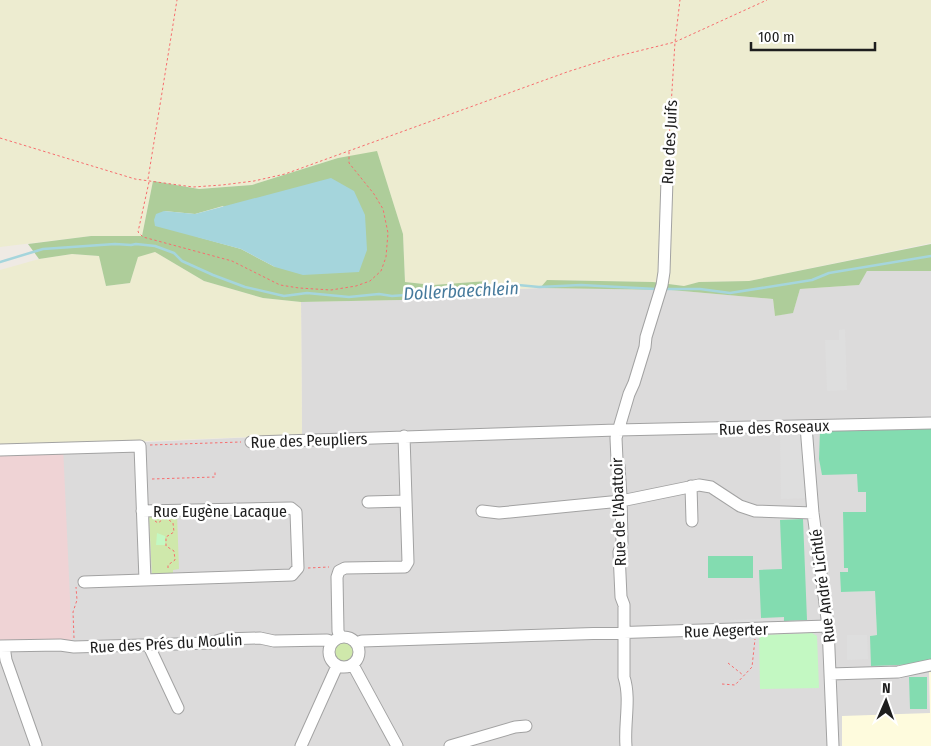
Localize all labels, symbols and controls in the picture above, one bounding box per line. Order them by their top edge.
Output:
scale bar [751,20,875,52]
text: 100 m [758,28,795,46]
street label: Rue des Juifs [658,99,681,185]
water label: Dollerbaechlein [403,277,519,305]
street label: Rue des Roseaux [718,416,830,439]
street label: Rue des Peupliers [250,429,368,452]
street label: Rue de l'Abattoir [607,457,630,567]
street label: Rue Eugène Lacaque [153,502,287,521]
street label: Rue André Lichtlé [806,528,839,644]
street label: Rue Aegerter [684,620,769,641]
street label: Rue des Prés du Moulin [89,630,243,657]
north arrow [861,676,911,726]
text: N [882,680,891,697]

